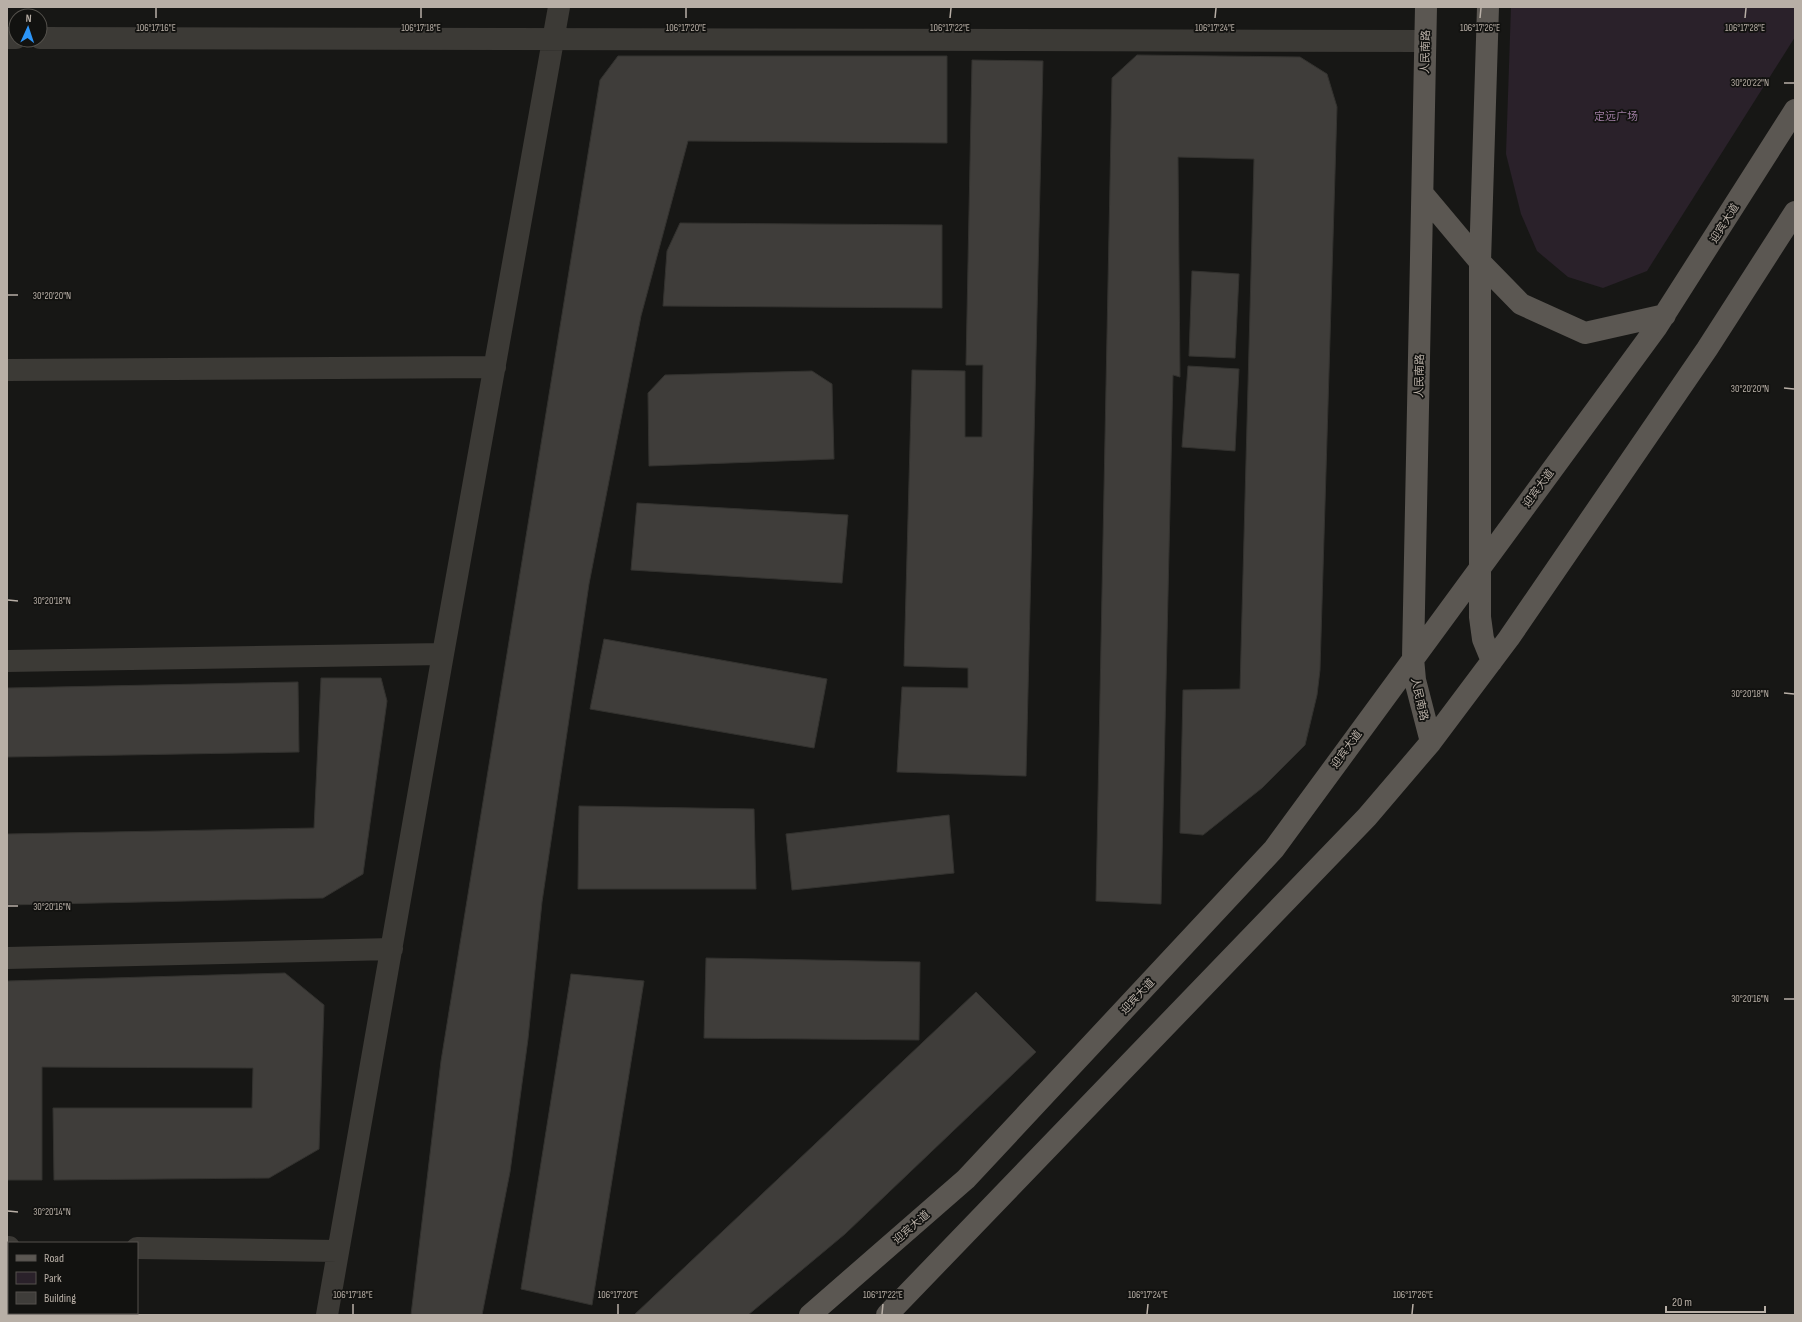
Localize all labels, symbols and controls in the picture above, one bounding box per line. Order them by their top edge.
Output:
north arrow [8,8,48,48]
text: N [25,12,32,25]
text: 106°17'16"E [136,22,176,34]
text: 106°17'18"E [401,22,441,34]
text: 106°17'20"E [666,22,706,34]
text: 106°17'22"E [930,22,970,34]
text: 106°17'24"E [1195,22,1235,34]
text: 106°17'26"E [1460,22,1500,34]
text: 106°17'28"E [1725,22,1765,34]
street label: 人民南路 [1419,30,1432,74]
text: 30°20'22"N [1731,77,1769,89]
park label: 定远广场 [1594,110,1638,123]
street label: 迎宾大道 [1707,201,1742,245]
text: 30°20'20"N [33,290,71,302]
street label: 人民南路 [1413,354,1426,398]
text: 30°20'20"N [1731,383,1769,395]
street label: 迎宾大道 [1520,467,1557,510]
text: 30°20'18"N [33,595,71,607]
street label: 人民南路 [1408,676,1431,722]
text: 30°20'18"N [1731,688,1769,700]
street label: 迎宾大道 [1328,728,1365,771]
text: 30°20'16"N [33,901,71,913]
street label: 迎宾大道 [1118,976,1157,1017]
text: 30°20'16"N [1731,993,1769,1005]
text: 30°20'14"N [33,1206,71,1218]
street label: 迎宾大道 [890,1208,932,1247]
legend [8,1242,138,1314]
text: Road [44,1251,64,1266]
text: Park [44,1271,62,1286]
scale bar [1666,1288,1765,1314]
text: 106°17'18"E [333,1289,373,1301]
text: 106°17'20"E [598,1289,638,1301]
text: 106°17'22"E [863,1289,903,1301]
text: 106°17'24"E [1128,1289,1168,1301]
text: 106°17'26"E [1393,1289,1433,1301]
text: Building [44,1291,76,1306]
text: 20 m [1672,1295,1692,1310]

